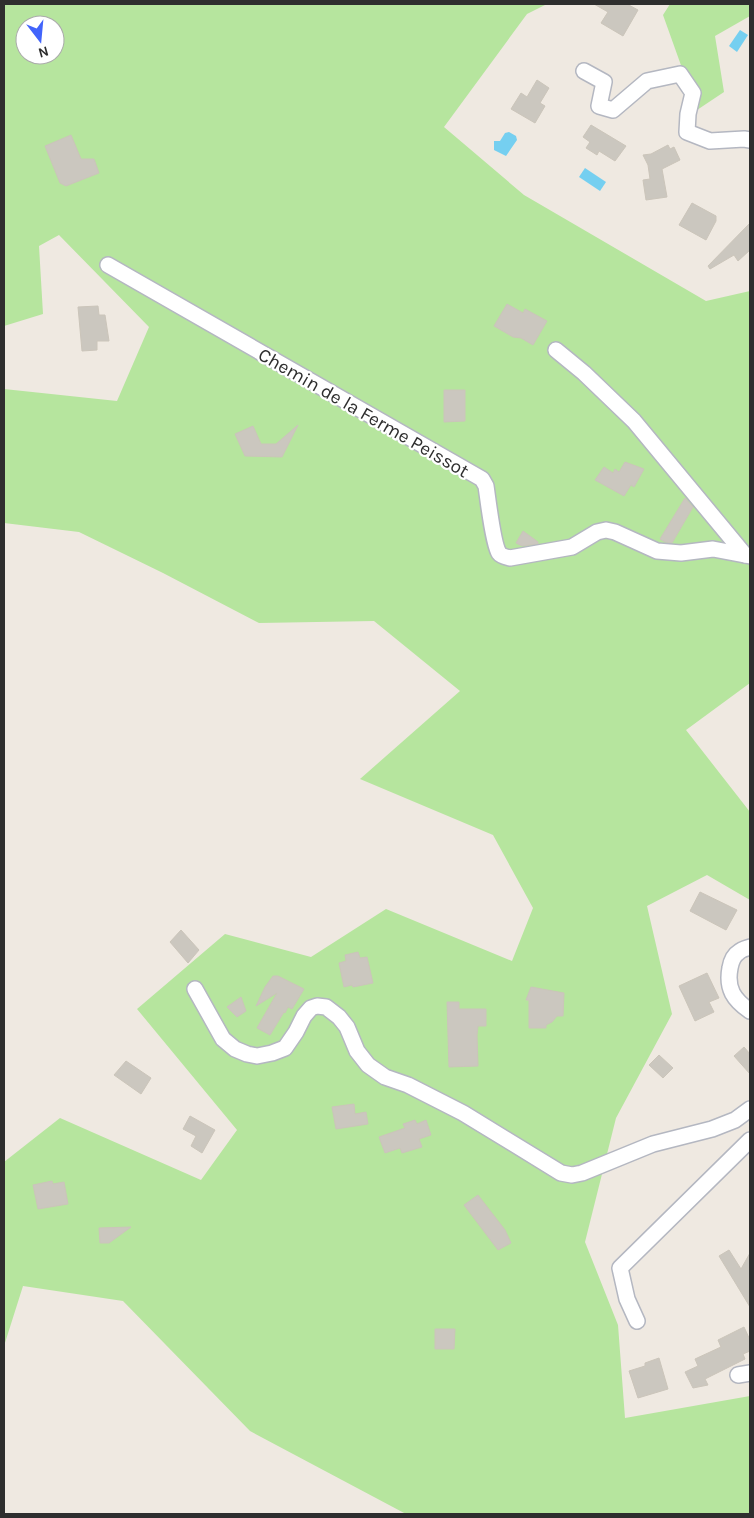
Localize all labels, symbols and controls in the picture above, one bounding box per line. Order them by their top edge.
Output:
north arrow [15,15,65,65]
text: N [36,42,51,62]
street label: Chemin de la Ferme Peissot [254,343,473,482]

